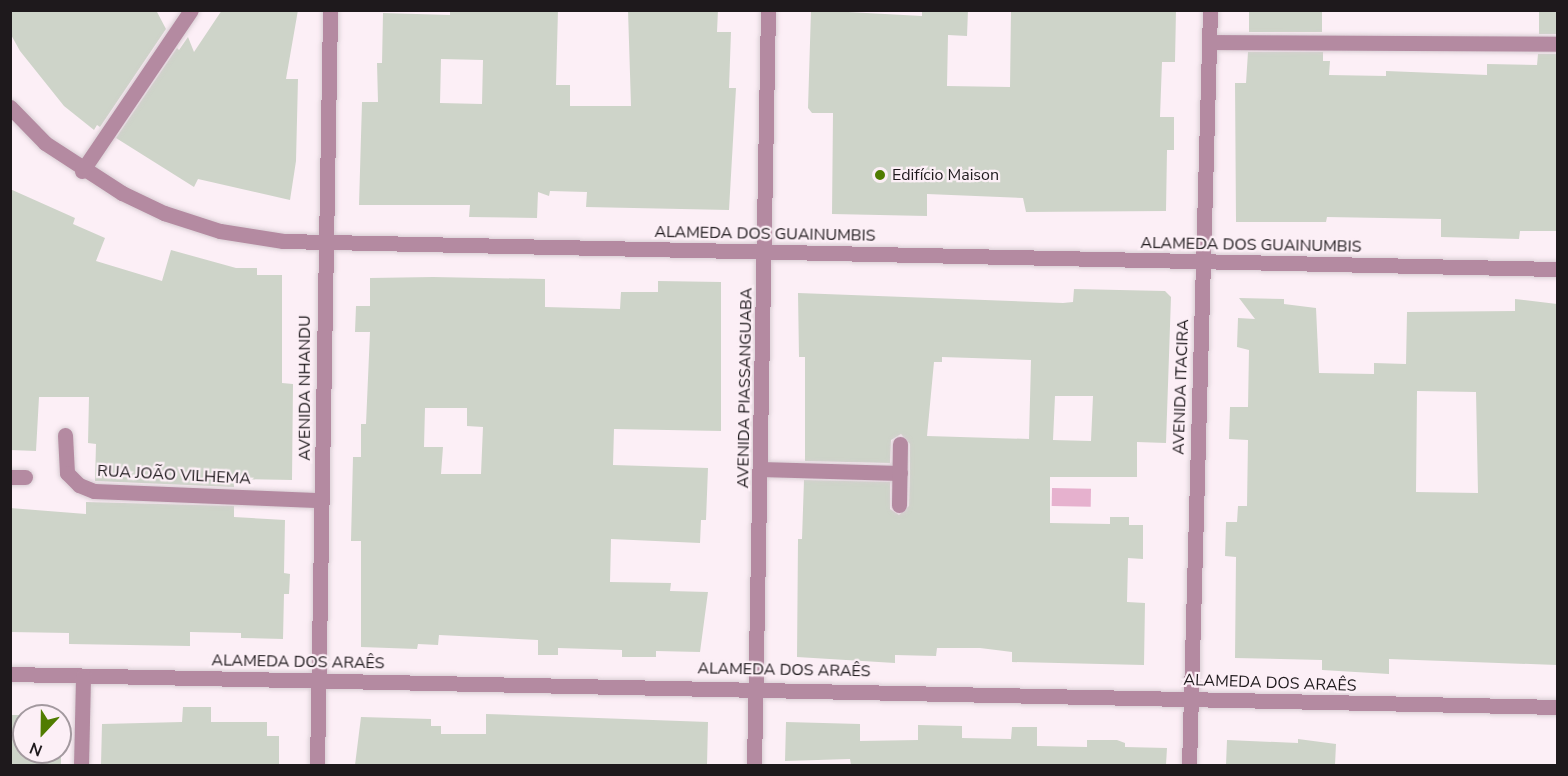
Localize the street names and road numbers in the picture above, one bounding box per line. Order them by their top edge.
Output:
street label: ALAMEDA DOS GUAINUMBIS [654,222,876,246]
street label: ALAMEDA DOS GUAINUMBIS [1140,233,1362,257]
street label: AVENIDA PIASSANGUABA [734,288,756,488]
street label: AVENIDA NHANDU [295,315,315,461]
street label: AVENIDA ITACIRA [1169,319,1193,455]
street label: RUA JOÃO VILHEMA [97,461,251,489]
street label: ALAMEDA DOS ARAÊS [211,651,385,673]
street label: ALAMEDA DOS ARAÊS [697,659,871,681]
street label: ALAMEDA DOS ARAÊS [1183,670,1357,696]

